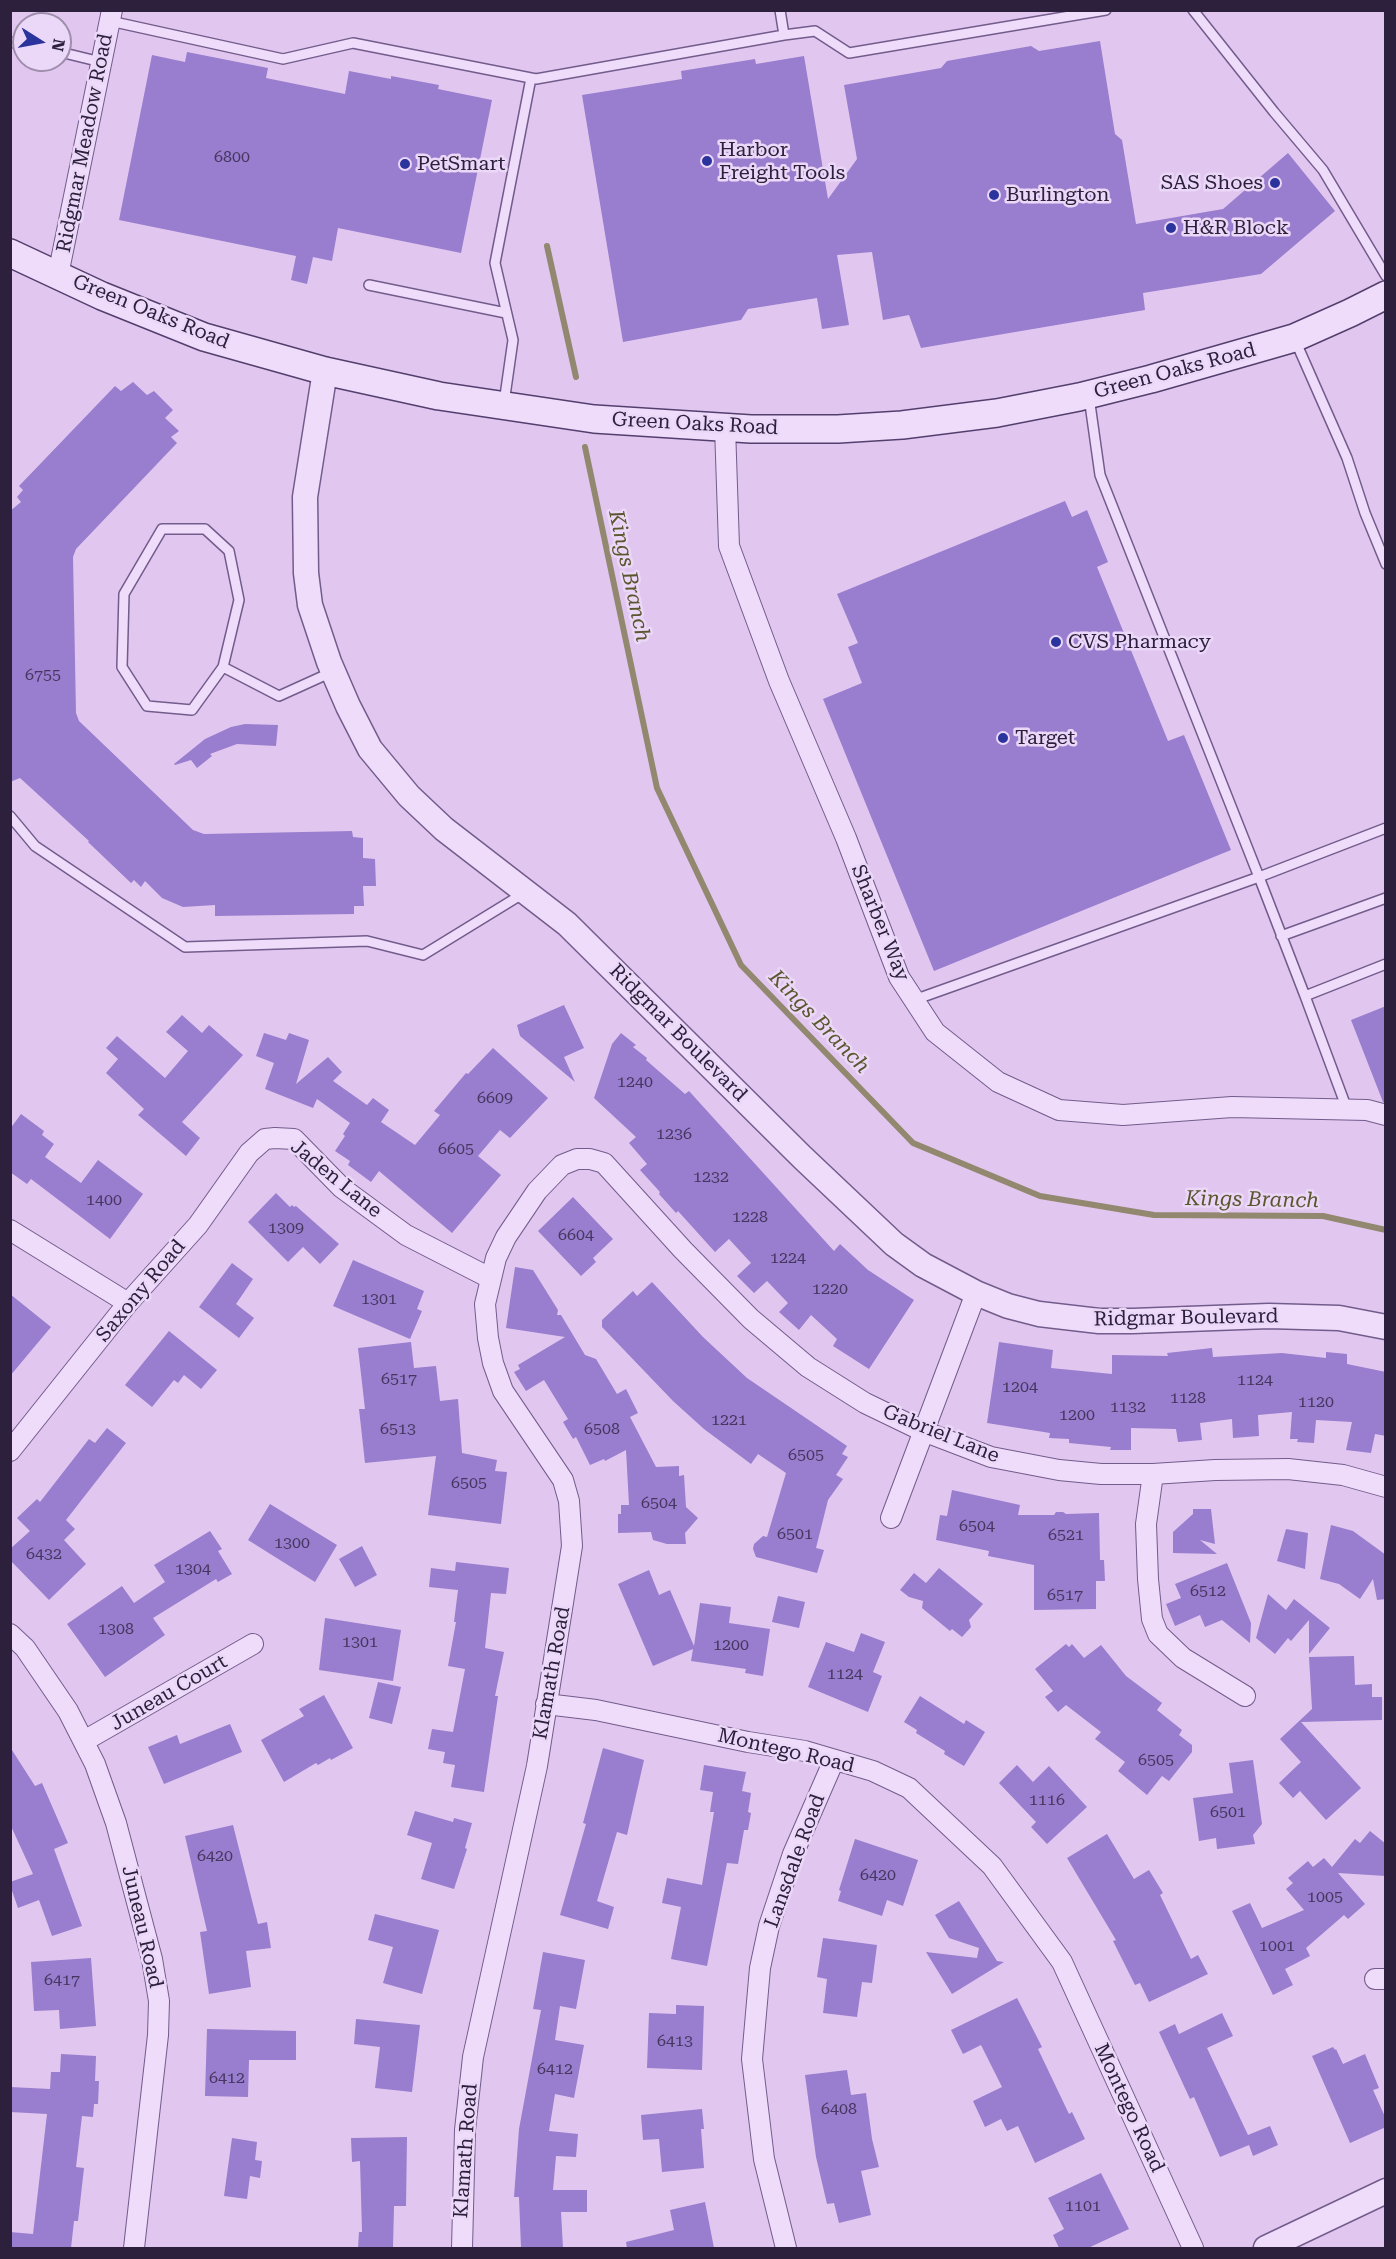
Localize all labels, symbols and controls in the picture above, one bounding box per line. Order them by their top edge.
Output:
north arrow [12,12,72,72]
street label: Ridgmar Meadow Road [52,31,118,255]
text: N [48,37,69,53]
place label: Harbor Freight Tools [719,138,845,185]
house number: 6800 [214,147,250,167]
place label: PetSmart [417,152,505,176]
marker: Harbor Freight Tools [700,154,714,168]
marker: PetSmart [398,157,412,171]
place label: SAS Shoes [1161,171,1263,195]
marker: SAS Shoes [1268,176,1282,190]
place label: Burlington [1006,183,1109,207]
marker: Burlington [987,188,1001,202]
place label: H&R Block [1183,216,1289,240]
marker: H&R Block [1164,221,1178,235]
street label: Green Oaks Road [69,270,233,354]
street label: Green Oaks Road [1091,338,1259,404]
street label: Green Oaks Road [611,408,779,440]
water label: Kings Branch [603,508,655,644]
place label: CVS Pharmacy [1068,630,1211,654]
marker: CVS Pharmacy [1049,635,1063,649]
house number: 6755 [25,665,61,685]
place label: Target [1015,726,1075,750]
marker: Target [996,731,1010,745]
street label: Sharber Way [846,861,914,985]
street label: Ridgmar Boulevard [604,959,752,1107]
water label: Kings Branch [763,965,875,1079]
house number: 1240 [617,1072,653,1092]
house number: 6609 [477,1088,513,1108]
house number: 1236 [656,1124,692,1144]
street label: Jaden Lane [286,1135,386,1223]
house number: 6605 [438,1139,474,1159]
house number: 1232 [693,1167,729,1187]
water label: Kings Branch [1185,1186,1319,1214]
house number: 1400 [86,1190,122,1210]
house number: 1228 [732,1207,768,1227]
house number: 1309 [268,1218,304,1238]
house number: 6604 [558,1225,594,1245]
street label: Saxony Road [91,1235,191,1347]
house number: 1224 [770,1248,806,1268]
house number: 1220 [812,1279,848,1299]
house number: 1301 [361,1289,397,1309]
street label: Ridgmar Boulevard [1093,1304,1279,1332]
house number: 6517 [381,1369,417,1389]
house number: 1124 [1237,1370,1273,1390]
house number: 1204 [1002,1377,1038,1397]
house number: 1128 [1170,1388,1206,1408]
house number: 1120 [1298,1392,1334,1412]
house number: 1132 [1110,1397,1146,1417]
street label: Gabriel Lane [879,1400,1003,1468]
house number: 1200 [1059,1405,1095,1425]
house number: 1221 [711,1410,747,1430]
house number: 6513 [380,1419,416,1439]
house number: 6508 [584,1419,620,1439]
house number: 6505 [788,1445,824,1465]
house number: 6505 [451,1473,487,1493]
house number: 6504 [641,1493,677,1513]
house number: 6504 [959,1516,995,1536]
house number: 6501 [777,1524,813,1544]
house number: 6521 [1048,1525,1084,1545]
house number: 1300 [274,1533,310,1553]
house number: 6432 [26,1544,62,1564]
house number: 1304 [175,1559,211,1579]
house number: 6512 [1190,1581,1226,1601]
house number: 6517 [1047,1585,1083,1605]
street label: Klamath Road [528,1604,576,1742]
house number: 1308 [98,1619,134,1639]
house number: 1301 [342,1632,378,1652]
house number: 1200 [713,1635,749,1655]
street label: Juneau Court [106,1650,232,1736]
house number: 1124 [827,1664,863,1684]
street label: Montego Road [715,1724,857,1778]
house number: 6505 [1138,1750,1174,1770]
house number: 1116 [1029,1790,1065,1810]
street label: Lansdale Road [760,1791,830,1931]
house number: 6501 [1210,1802,1246,1822]
house number: 6420 [197,1846,233,1866]
street label: Juneau Road [116,1864,168,1990]
house number: 6420 [860,1865,896,1885]
house number: 1005 [1307,1887,1343,1907]
house number: 1001 [1259,1936,1295,1956]
house number: 6417 [44,1970,80,1990]
house number: 6413 [657,2031,693,2051]
street label: Montego Road [1089,2040,1169,2176]
house number: 6412 [537,2059,573,2079]
house number: 6412 [209,2068,245,2088]
street label: Klamath Road [449,2083,483,2219]
house number: 6408 [821,2099,857,2119]
house number: 1101 [1065,2196,1101,2216]

